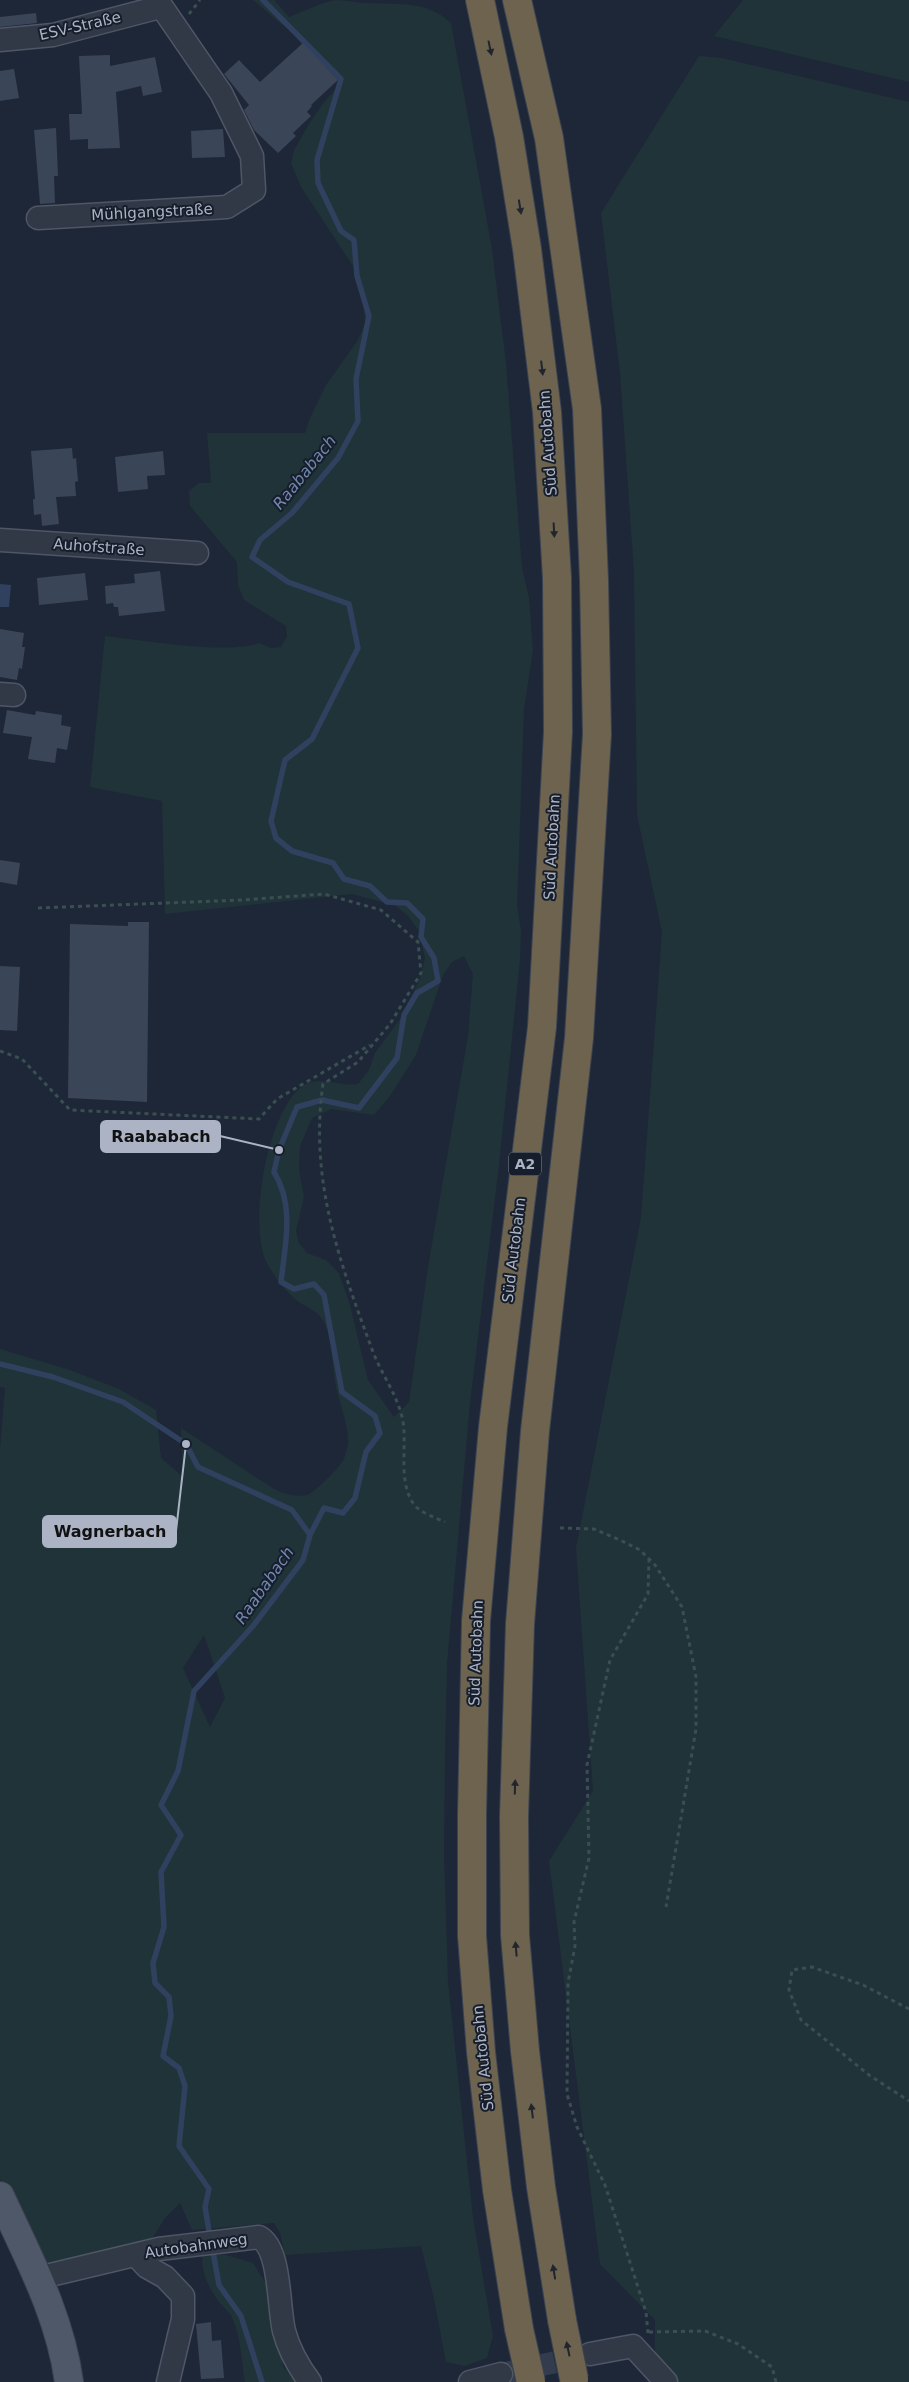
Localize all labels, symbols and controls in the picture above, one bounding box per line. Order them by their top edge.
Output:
street label: ESV-Straße [37,8,123,44]
one-way arrow [486,40,494,55]
street label: Mühlgangstraße [91,200,213,224]
one-way arrow [517,200,525,216]
one-way arrow [538,361,546,377]
street label: Süd Autobahn [535,390,561,496]
water label: Raababach [269,432,340,513]
one-way arrow [550,523,558,539]
street label: Auhofstraße [53,535,145,559]
street label: Süd Autobahn [540,794,564,900]
callout: Raababach [101,1121,220,1152]
text: Raababach [111,1127,211,1146]
road number: A2 [509,1152,541,1176]
street label: Süd Autobahn [499,1196,529,1304]
callout: Wagnerbach [43,1516,176,1547]
text: Wagnerbach [54,1522,166,1541]
water label: Raababach [231,1543,298,1627]
street label: Süd Autobahn [465,1600,487,1706]
one-way arrow [511,1779,519,1795]
one-way arrow [512,1941,520,1957]
street label: Süd Autobahn [469,2004,497,2112]
one-way arrow [528,2103,536,2119]
street label: Autobahnweg [143,2230,249,2262]
one-way arrow [550,2264,558,2280]
one-way arrow [564,2342,572,2357]

